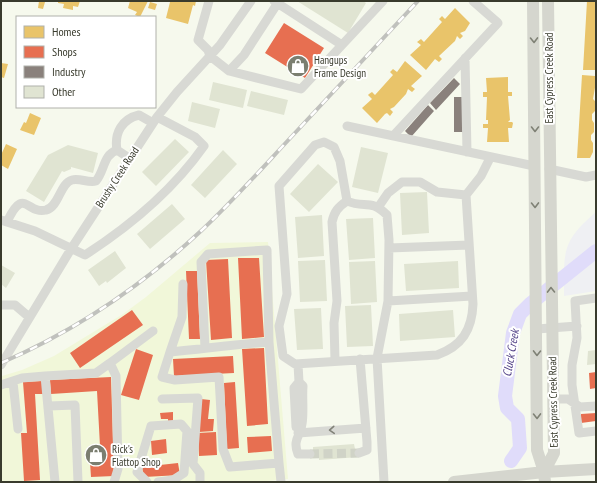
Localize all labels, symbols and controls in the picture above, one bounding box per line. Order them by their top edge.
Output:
legend [16,16,156,108]
text: Homes [52,24,80,39]
street label: East Cypress Creek Road [542,32,556,124]
one-way arrow [530,37,538,43]
text: Shops [52,44,77,59]
shop icon: Hangups Frame Design [285,53,311,79]
place label: Hangups Frame Design [314,53,366,80]
text: Industry [52,64,86,79]
text: Other [52,84,76,99]
one-way arrow [531,126,539,132]
street label: Brushy Creek Road [92,144,142,210]
one-way arrow [531,202,539,208]
one-way arrow [547,287,555,293]
water label: Cluck Creek [499,327,522,378]
one-way arrow [533,350,541,356]
street label: East Cypress Creek Road [545,356,561,448]
one-way arrow [533,413,541,419]
one-way arrow [329,426,335,435]
shop icon: Rick's Flattop Shop [83,442,109,468]
place label: Rick's Flattop Shop [112,442,161,469]

